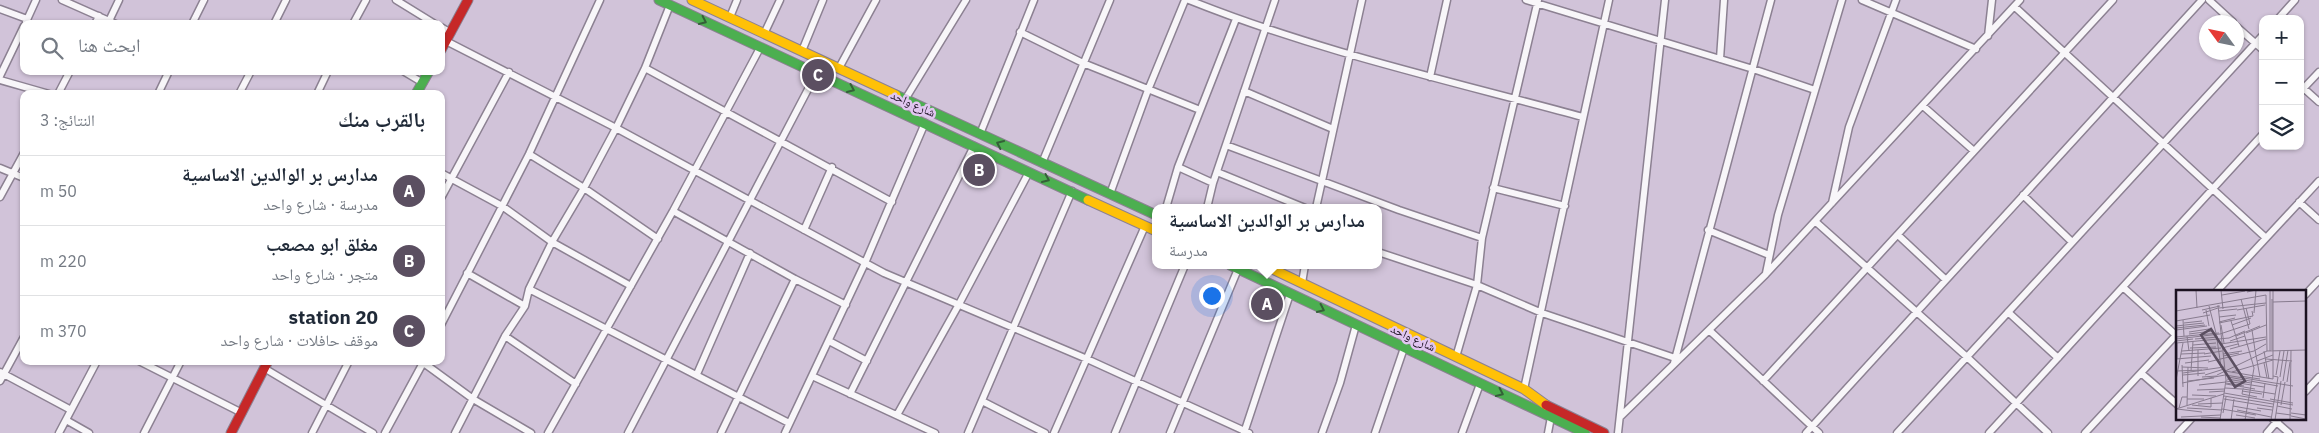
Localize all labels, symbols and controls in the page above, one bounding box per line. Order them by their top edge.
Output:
one-way arrow [698,15,707,25]
north arrow [2199,15,2244,60]
map controls [2259,15,2304,150]
button: + [2259,15,2304,60]
search box [20,20,445,75]
text: ابحث هنا [78,33,140,57]
icon: search [38,34,66,62]
pin: C [802,56,834,94]
button: − [2259,60,2304,105]
one-way arrow [846,83,855,94]
street label: شارع واحد [888,87,938,121]
text: بالقرب منك [338,105,425,133]
button: layers [2259,105,2304,150]
text: النتائج: 3 [40,110,95,130]
one-way arrow [996,139,1005,150]
pin: B [963,151,995,189]
text: مدارس بر الوالدين الاساسية [182,162,378,186]
one-way arrow [1041,173,1050,184]
text: 50 m [40,181,77,201]
text: A [404,181,414,201]
text: مدرسة · شارع واحد [263,194,378,214]
popup [1152,204,1382,269]
text: مدارس بر الوالدين الاساسية [1169,208,1365,232]
text: مغلق ابو مصعب [266,232,378,256]
text: مدرسة [1169,240,1208,260]
text: 220 m [40,251,87,271]
text: B [404,251,414,271]
text: متجر · شارع واحد [272,264,378,284]
your location [1199,283,1225,309]
pin: A [1251,285,1283,323]
inset map [2176,290,2306,420]
one-way arrow [1316,303,1325,313]
text: station 20 [289,305,378,329]
text: 370 m [40,321,87,341]
text: C [404,321,414,341]
street label: شارع واحد [1388,321,1438,355]
text: موقف حافلات · شارع واحد [221,330,378,350]
one-way arrow [1495,387,1504,397]

